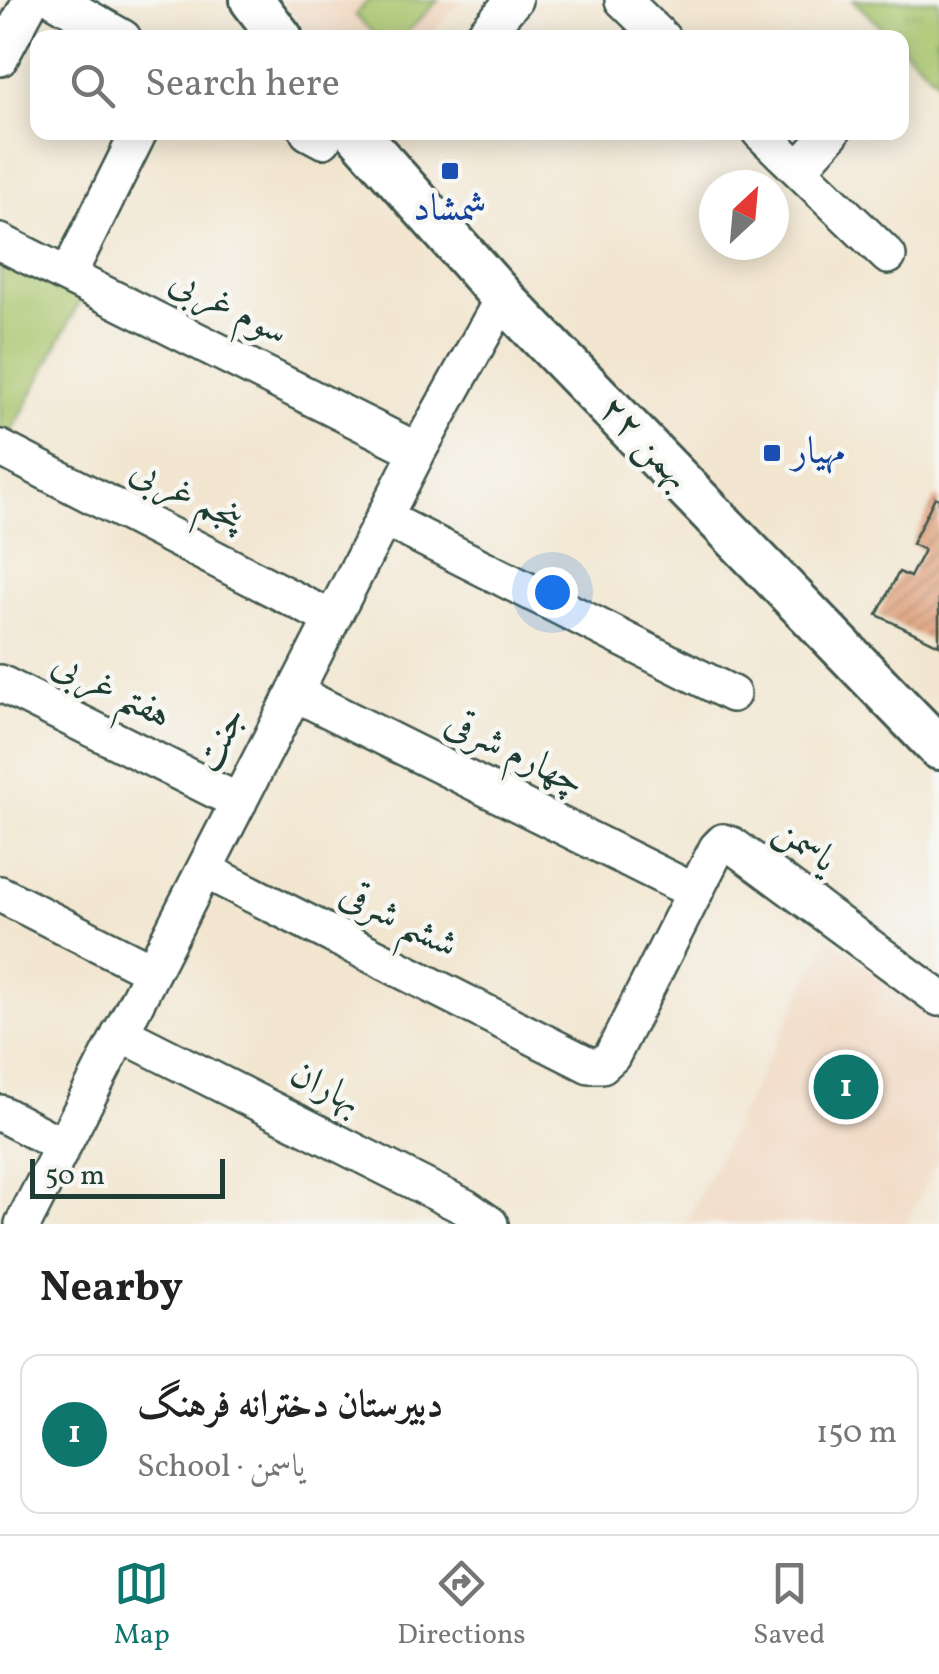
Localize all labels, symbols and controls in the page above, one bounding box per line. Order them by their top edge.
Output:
search box [30,30,909,140]
icon: search [65,58,120,113]
text: Search here [145,59,340,112]
marker: شمشاد [439,160,461,182]
north arrow [699,170,789,260]
place label: شمشاد [413,184,487,237]
street label: سوم غربی [158,256,297,363]
street label: ۲۲ بهمن [586,385,702,503]
place label: مهیار [788,427,845,480]
marker: مهیار [761,442,783,464]
street label: پنجم غربی [118,445,254,554]
your location [527,567,578,618]
street label: هفتم غربی [38,638,180,751]
street label: چهارم شرقی [434,697,593,813]
street label: جنت [183,698,261,782]
street label: یاسمن [763,805,849,888]
street label: ششم شرقی [326,869,466,980]
street label: بهاران [280,1049,370,1129]
pin: 1 [814,1050,878,1124]
scale bar [30,1154,225,1198]
text: 50 m [45,1157,105,1196]
text: Nearby [40,1260,183,1319]
text: دبیرستان دخترانه فرهنگ [137,1380,443,1433]
text: 1 [68,1412,81,1456]
text: 150 m [816,1412,897,1456]
text: School · یاسمن [137,1446,305,1490]
tab: Map [114,1556,170,1655]
tab: Directions [397,1556,526,1655]
tab: Saved [753,1556,825,1655]

